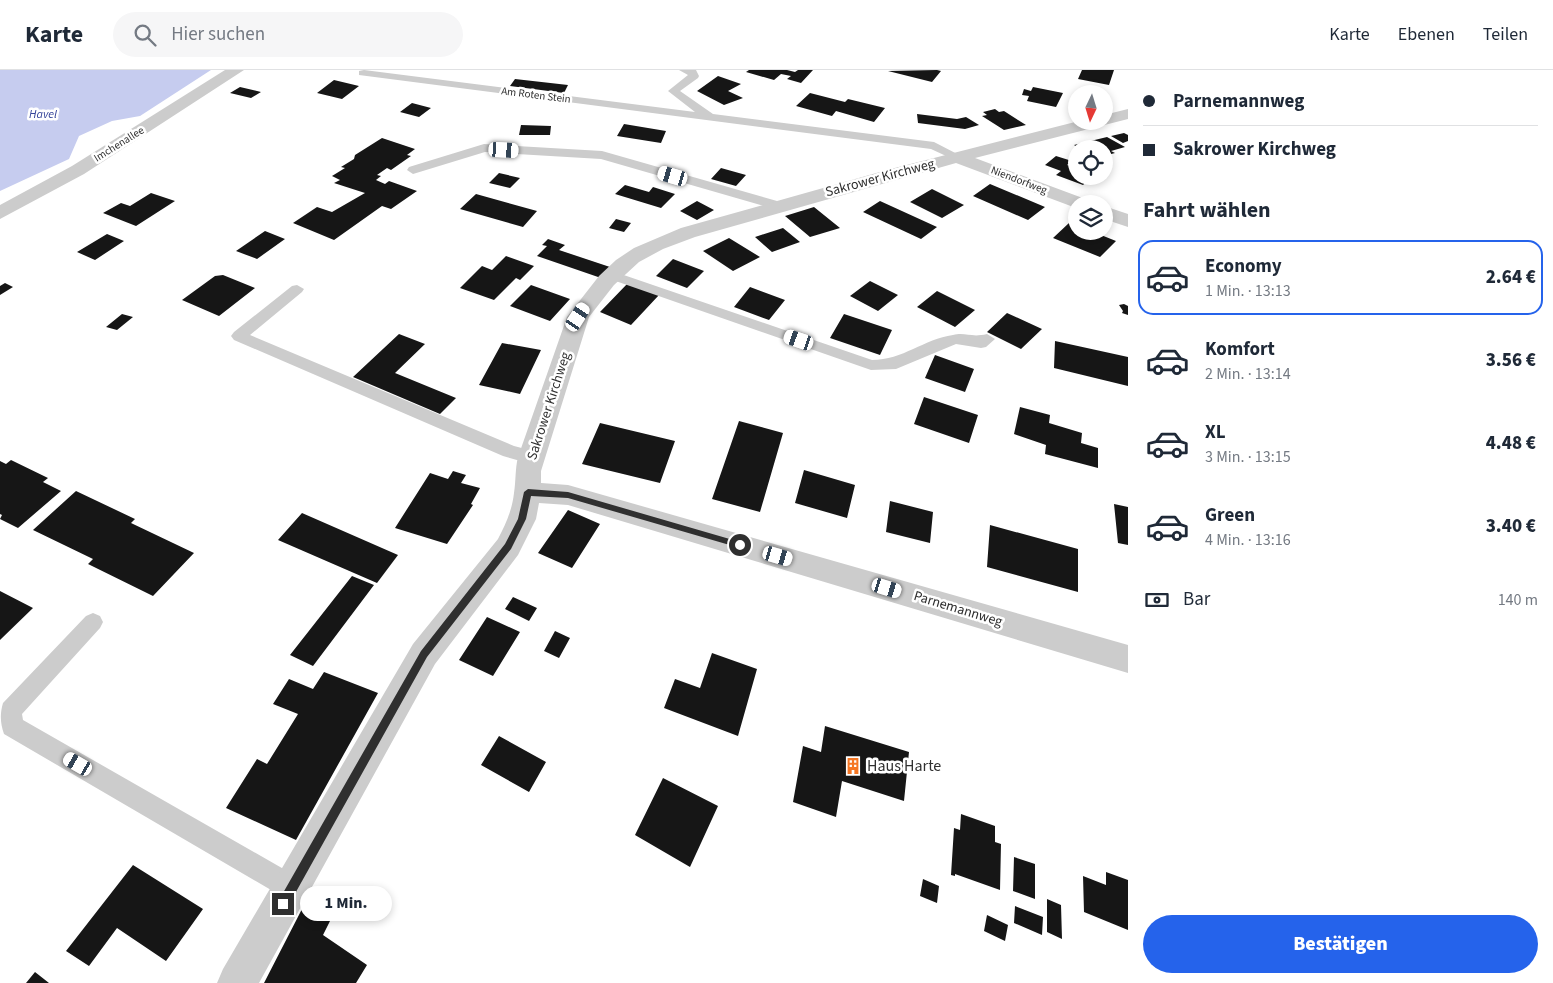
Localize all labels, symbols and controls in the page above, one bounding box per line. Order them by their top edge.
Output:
search box [113,12,463,57]
text: Karte [25,17,83,52]
icon: search [131,21,159,49]
text: Hier suchen [171,21,265,48]
text: Karte [1329,22,1370,47]
text: Ebenen [1398,22,1455,47]
text: Teilen [1483,22,1528,47]
street label: Am Roten Stein [500,83,572,107]
north arrow [1068,85,1112,130]
map controls [1068,85,1113,240]
text: Parnemannweg [1173,88,1304,115]
water label: Havel [29,106,57,123]
street label: Imchenallee [91,122,147,165]
text: Sakrower Kirchweg [1173,136,1336,163]
button: locate [1068,140,1113,185]
car [488,142,519,158]
street label: Sakrower Kirchweg [823,154,937,202]
street label: Niendorfweg [989,162,1050,198]
car [656,165,689,187]
text: Fahrt wählen [1143,194,1271,226]
button: layers [1068,195,1113,240]
text: Economy [1205,253,1282,280]
icon: car [1145,255,1190,300]
text: 2.64 € [1486,264,1536,291]
text: 1 Min. · 13:13 [1205,280,1291,302]
car [563,300,592,334]
car [782,328,815,352]
text: Komfort [1205,336,1275,363]
icon: car [1145,338,1190,383]
text: 3.56 € [1486,347,1536,374]
street label: Sakrower Kirchweg [522,349,576,463]
text: 2 Min. · 13:14 [1205,363,1291,385]
text: XL [1205,419,1226,446]
icon: car [1145,421,1190,466]
text: 4.48 € [1486,430,1536,457]
text: 3 Min. · 13:15 [1205,446,1291,468]
text: Green [1205,502,1255,529]
icon: car [1145,504,1190,549]
text: 3.40 € [1486,513,1536,540]
text: 4 Min. · 13:16 [1205,529,1291,551]
route start [729,534,751,556]
car [761,545,794,567]
car [870,576,903,600]
street label: Parnemannweg [911,586,1005,632]
icon: cash [1143,586,1171,614]
text: Bar [1183,586,1210,613]
text: 140 m [1498,589,1538,611]
car [61,750,94,778]
place label: Haus Harte [867,755,941,777]
building icon: Haus Harte [843,756,863,776]
callout: 1 Min. [300,886,393,922]
text: 1 Min. [325,892,367,914]
route end [272,893,294,915]
button: Bestätigen [1143,915,1538,973]

